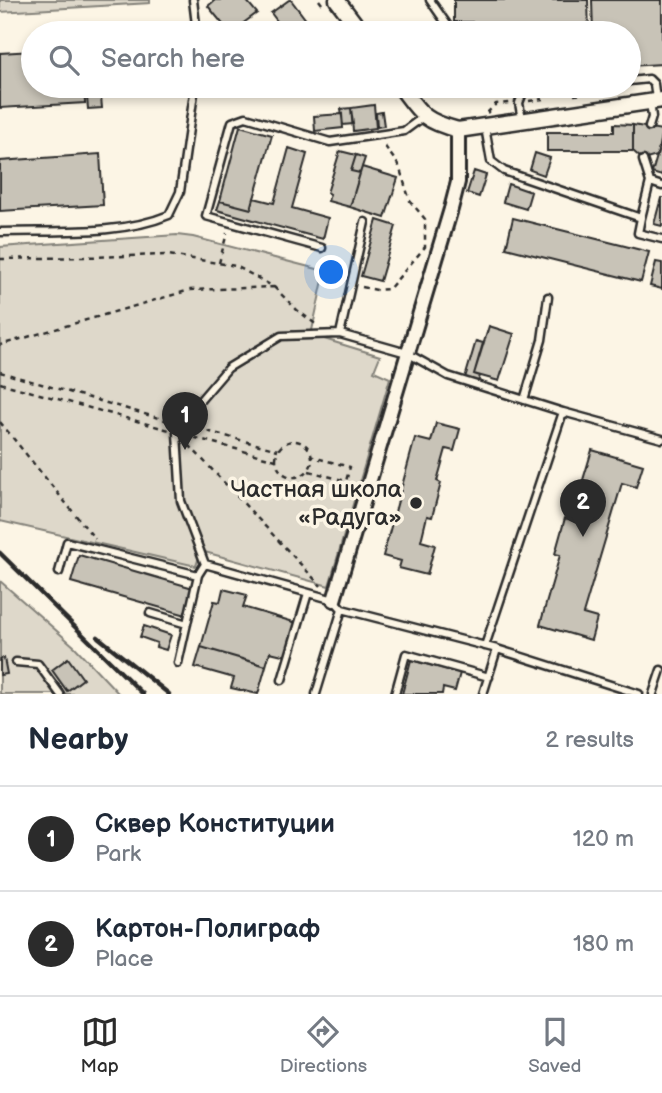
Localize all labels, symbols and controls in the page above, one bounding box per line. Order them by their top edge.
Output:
search box [21,21,641,98]
icon: search [45,41,83,79]
text: Search here [101,44,245,75]
your location [314,255,348,289]
pin: 1 [162,392,208,450]
place label: Частная школа «Радуга» [230,475,402,532]
pin: 2 [560,479,606,537]
marker: Частная школа «Радуга» [408,495,424,511]
text: Nearby [28,722,128,758]
text: 2 results [545,726,634,754]
text: Сквер Конституции [95,809,335,840]
text: 1 [46,825,56,853]
text: 120 m [573,825,634,853]
text: Park [95,840,141,868]
text: Картон-Полиграф [95,914,320,945]
text: 2 [44,930,58,958]
text: 180 m [573,930,634,958]
text: Place [95,945,153,973]
tab: Map [81,1013,119,1078]
tab: Directions [280,1013,367,1078]
tab: Saved [528,1013,581,1078]

